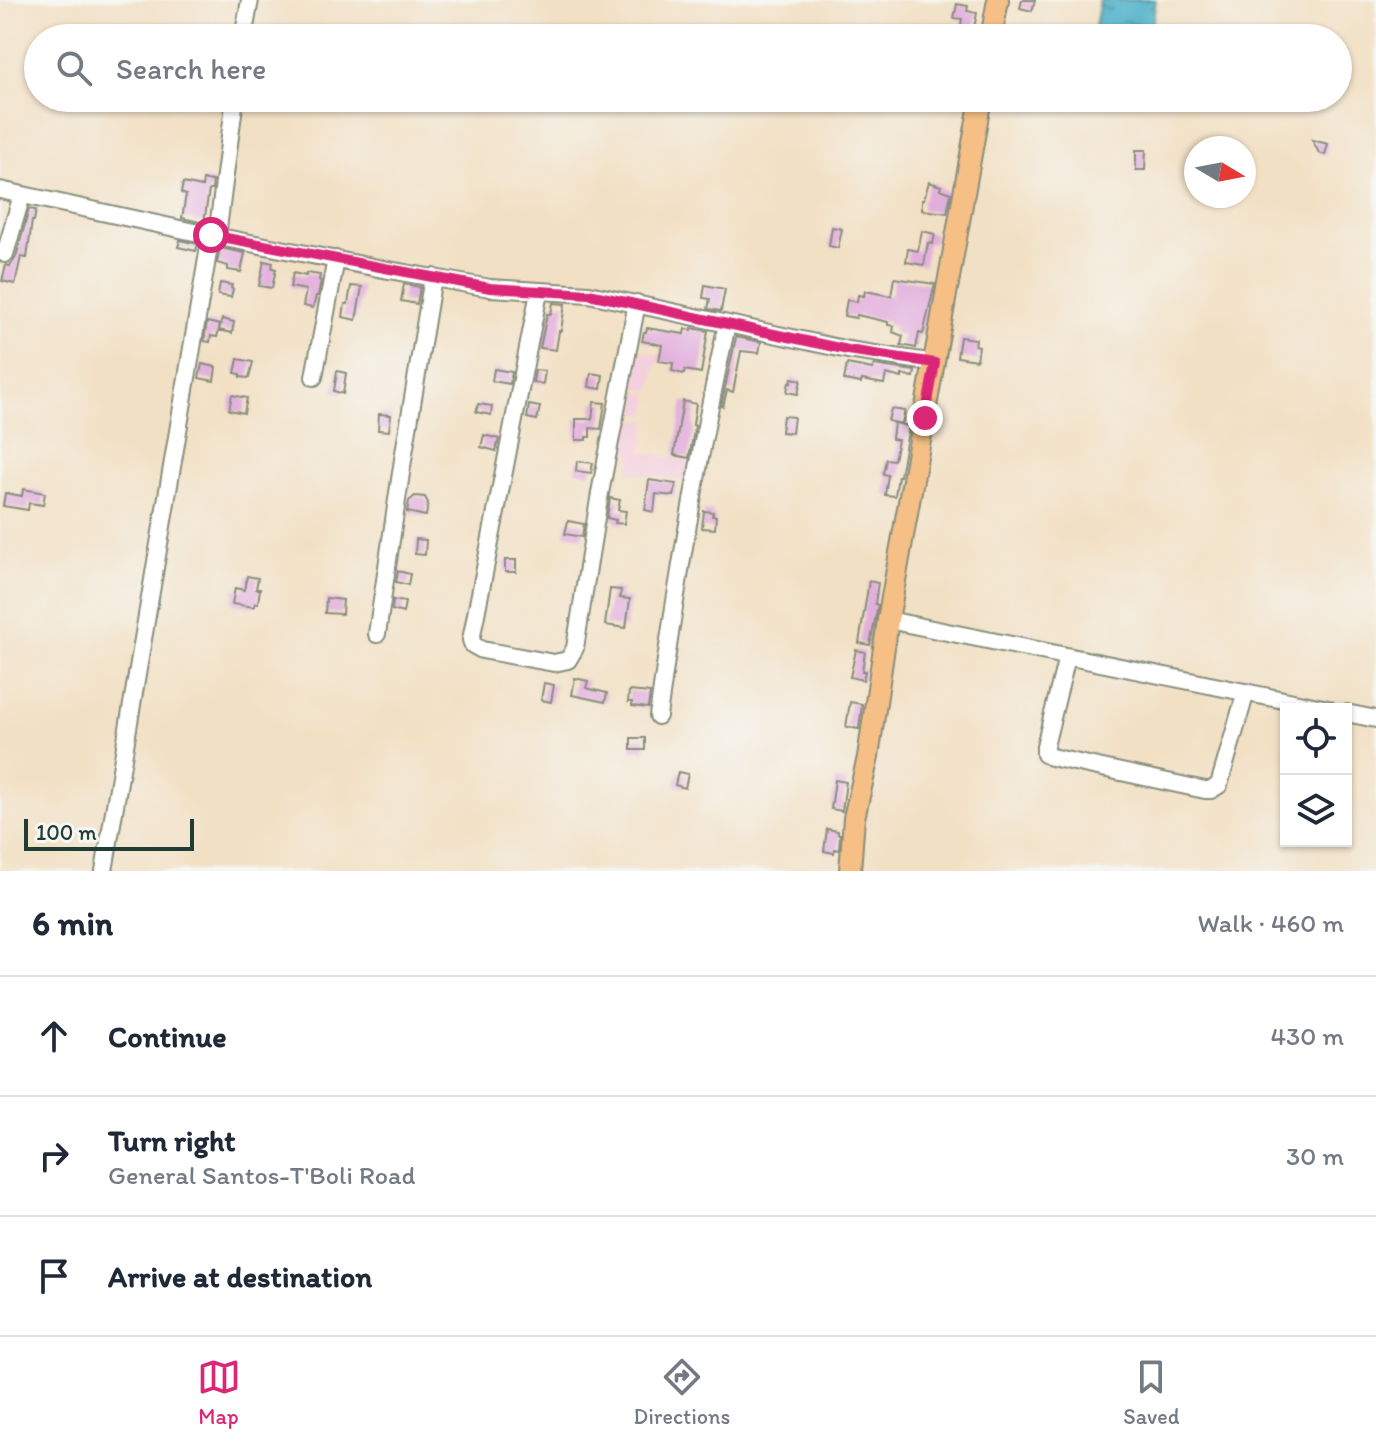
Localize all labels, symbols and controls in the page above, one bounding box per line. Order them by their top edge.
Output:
search box [24,24,1352,112]
icon: search [52,46,96,90]
text: Search here [116,50,266,87]
north arrow [1184,136,1256,208]
route start [193,217,229,253]
route end [907,400,943,436]
map controls [1280,703,1352,847]
button: locate [1280,703,1352,775]
button: layers [1280,775,1352,847]
scale bar [24,815,194,851]
text: 100 m [36,819,97,846]
text: 6 min [32,903,113,944]
text: Walk · 460 m [1197,907,1344,939]
icon: ahead [32,1014,76,1058]
text: Continue [108,1018,227,1055]
text: 430 m [1270,1020,1344,1052]
text: Turn right [108,1122,236,1159]
icon: right [32,1134,76,1178]
text: 30 m [1286,1140,1344,1172]
text: General Santos-T'Boli Road [108,1159,415,1191]
icon: arrive [32,1254,76,1298]
text: Arrive at destination [108,1258,372,1295]
tab: Map [197,1355,241,1430]
tab: Directions [634,1355,730,1430]
tab: Saved [1123,1355,1179,1430]

